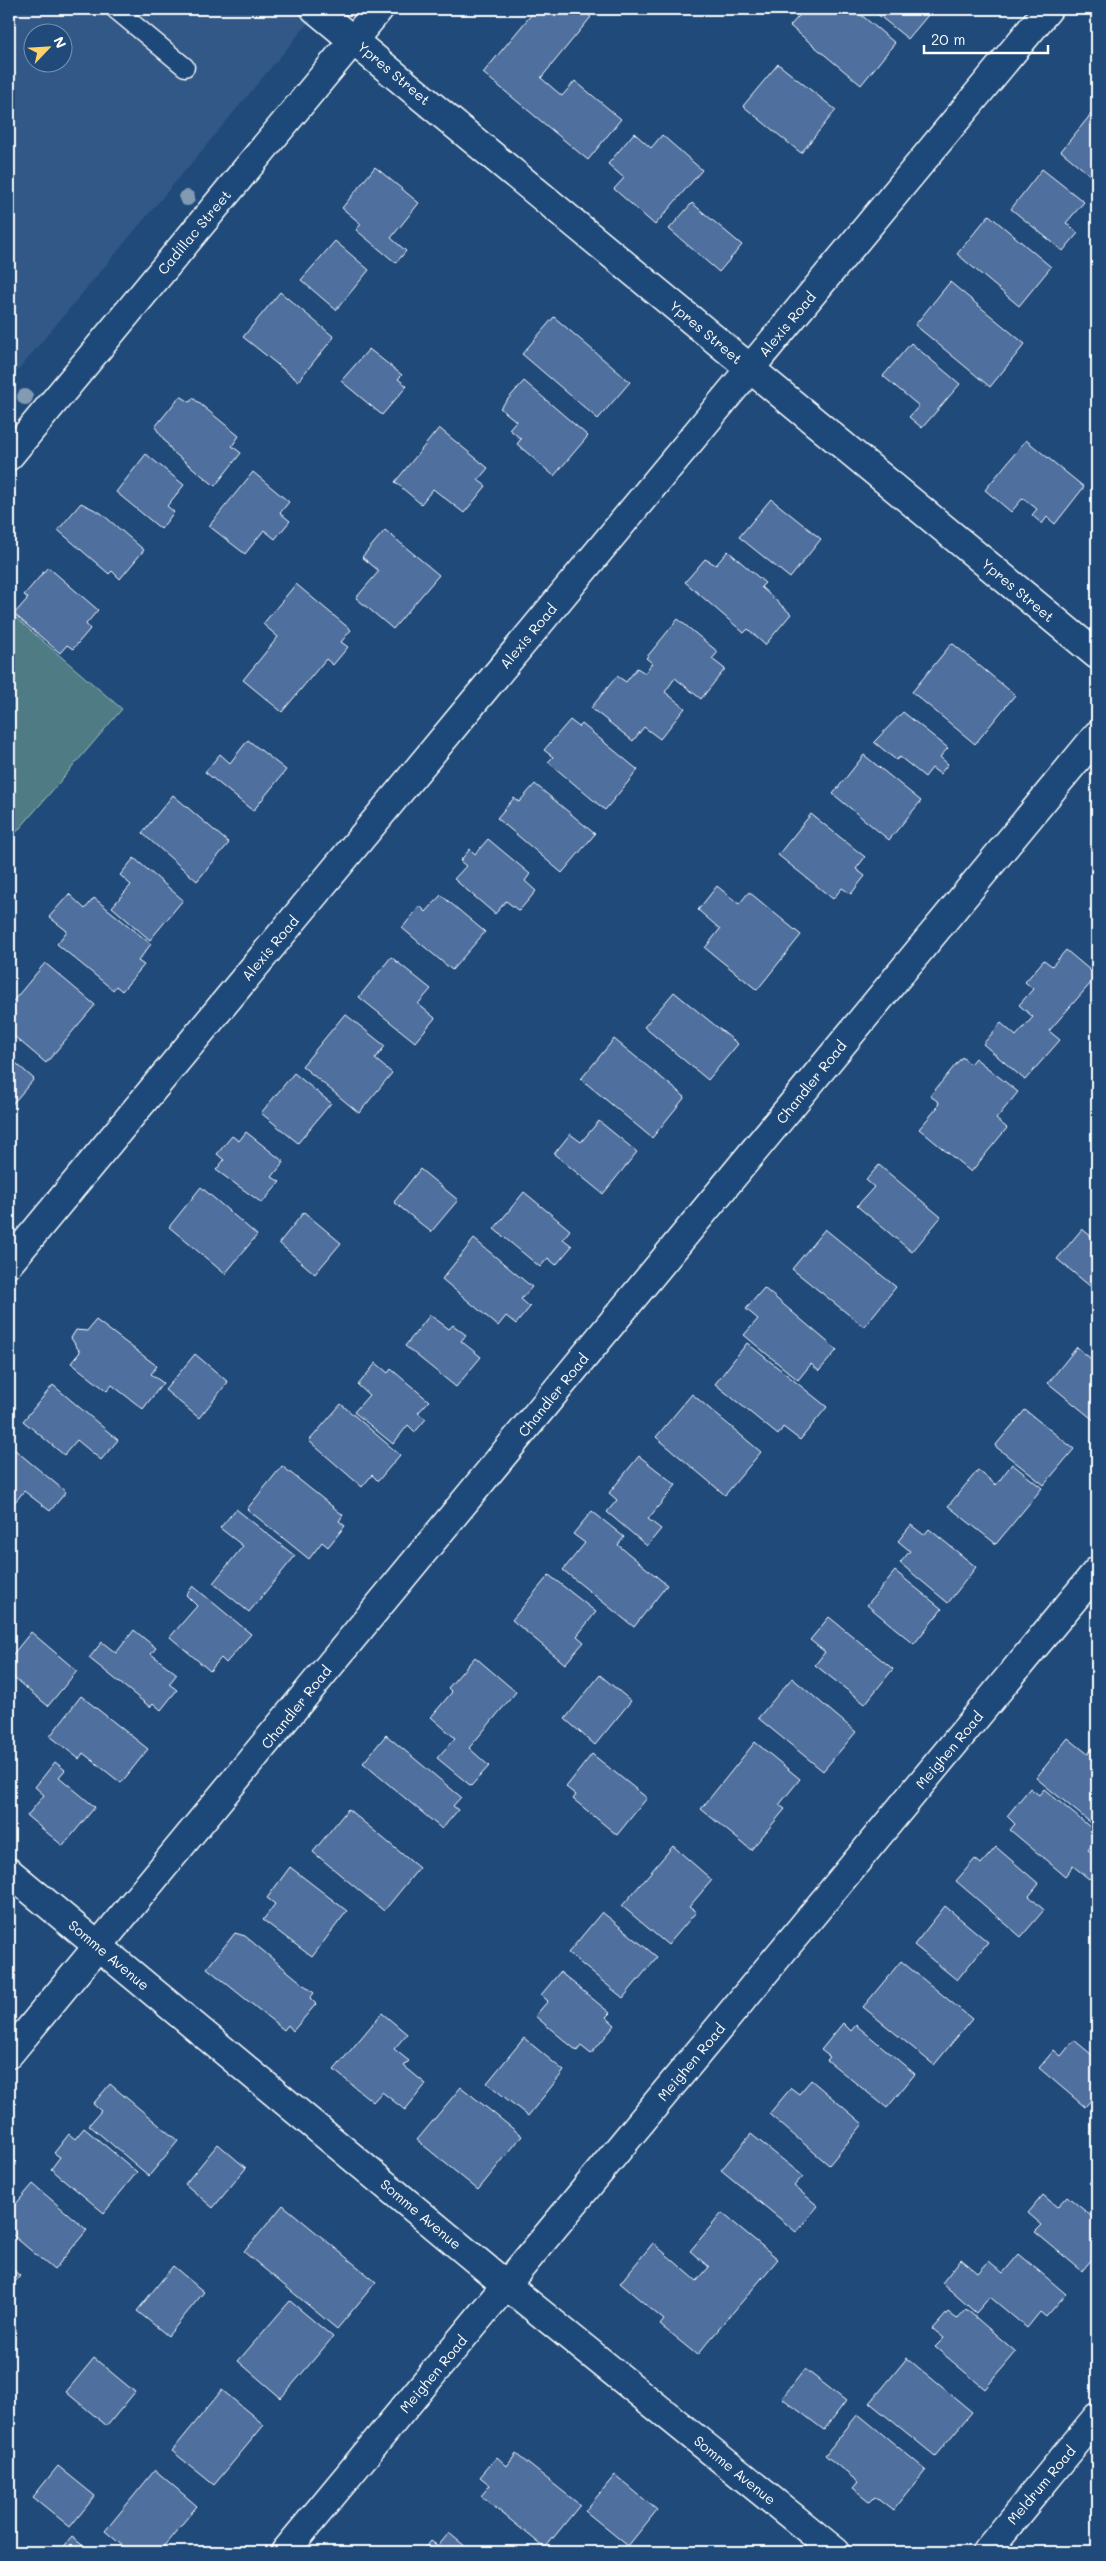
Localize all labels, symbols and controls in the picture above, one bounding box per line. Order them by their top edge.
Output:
north arrow [22,22,72,72]
scale bar [924,22,1047,54]
text: 20 m [931,29,965,49]
text: N [49,33,71,51]
street label: Ypres Street [354,37,434,109]
street label: Cadillac Street [153,186,235,278]
street label: Alexis Road [754,287,820,361]
street label: Ypres Street [666,296,746,368]
street label: Ypres Street [978,554,1058,626]
street label: Alexis Road [495,599,561,673]
street label: Alexis Road [237,911,303,985]
street label: Chandler Road [772,1036,850,1128]
street label: Chandler Road [514,1349,592,1441]
street label: Chandler Road [257,1661,335,1753]
street label: Meighen Road [911,1707,987,1793]
street label: Somme Avenue [65,1916,153,1994]
street label: Meighen Road [653,2019,729,2105]
street label: Somme Avenue [377,2175,465,2253]
street label: Meighen Road [395,2331,471,2417]
street label: Somme Avenue [690,2431,780,2509]
street label: Meldrum Road [1002,2441,1080,2528]

